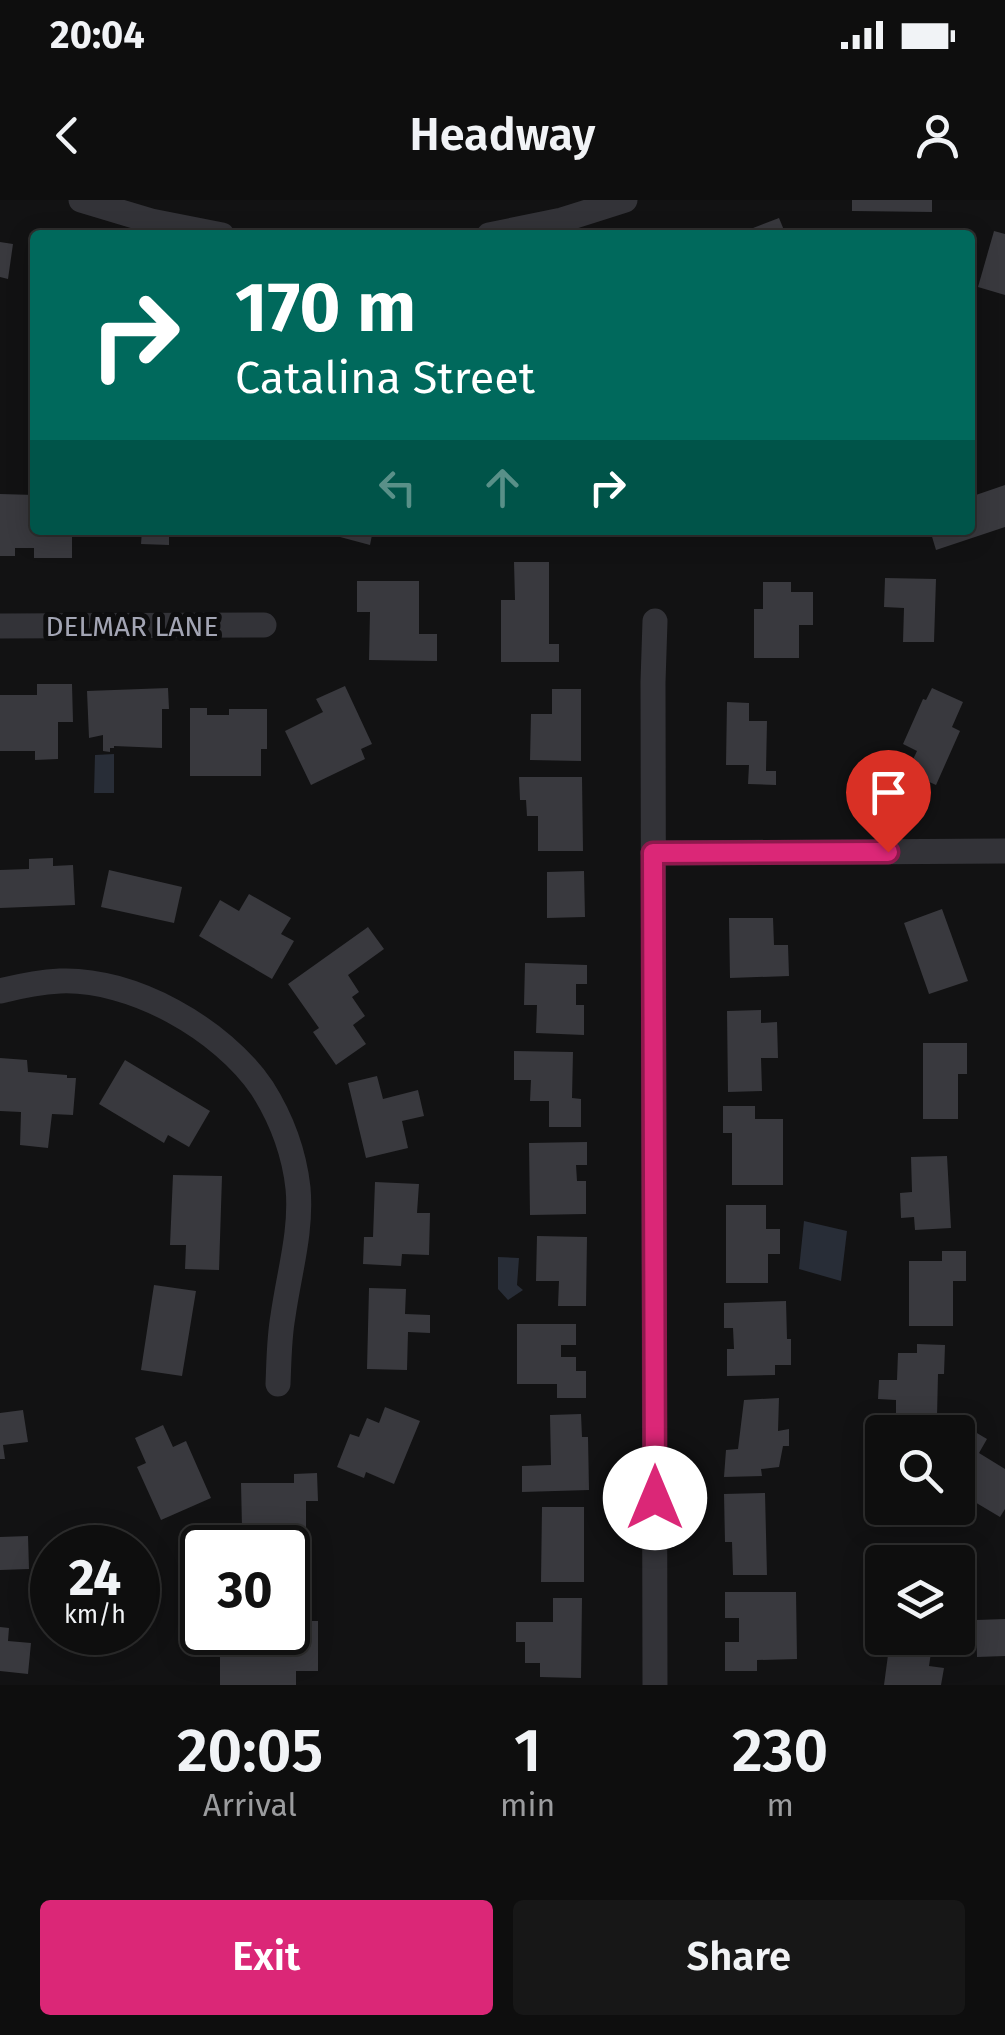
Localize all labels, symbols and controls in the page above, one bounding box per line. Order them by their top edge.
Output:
text: 20:04 [50,12,145,58]
icon: back [40,108,95,163]
text: Headway [410,108,595,162]
icon: person [910,108,965,163]
text: 170 m [235,266,416,350]
icon: right [70,270,200,400]
text: Catalina Street [235,351,535,405]
icon: left [370,460,425,515]
icon: ahead [475,460,530,515]
icon: right [580,460,635,515]
street label: DELMAR LANE [46,610,218,643]
pin [846,750,931,853]
icon: arrive [861,765,916,820]
map controls [865,1415,975,1655]
button: search [865,1415,975,1525]
position arrow [603,1446,707,1550]
speed limit sign: 30 [180,1525,310,1655]
button: layers [865,1545,975,1655]
text: 24 [69,1548,121,1608]
text: km/h [64,1600,126,1630]
text: 20:05 [177,1715,323,1787]
text: 1 [514,1715,541,1787]
text: 230 [732,1715,828,1787]
text: Arrival [203,1786,297,1824]
text: min [500,1786,555,1824]
text: m [766,1786,794,1824]
button: Exit [40,1900,493,2015]
button: Share [513,1900,965,2015]

